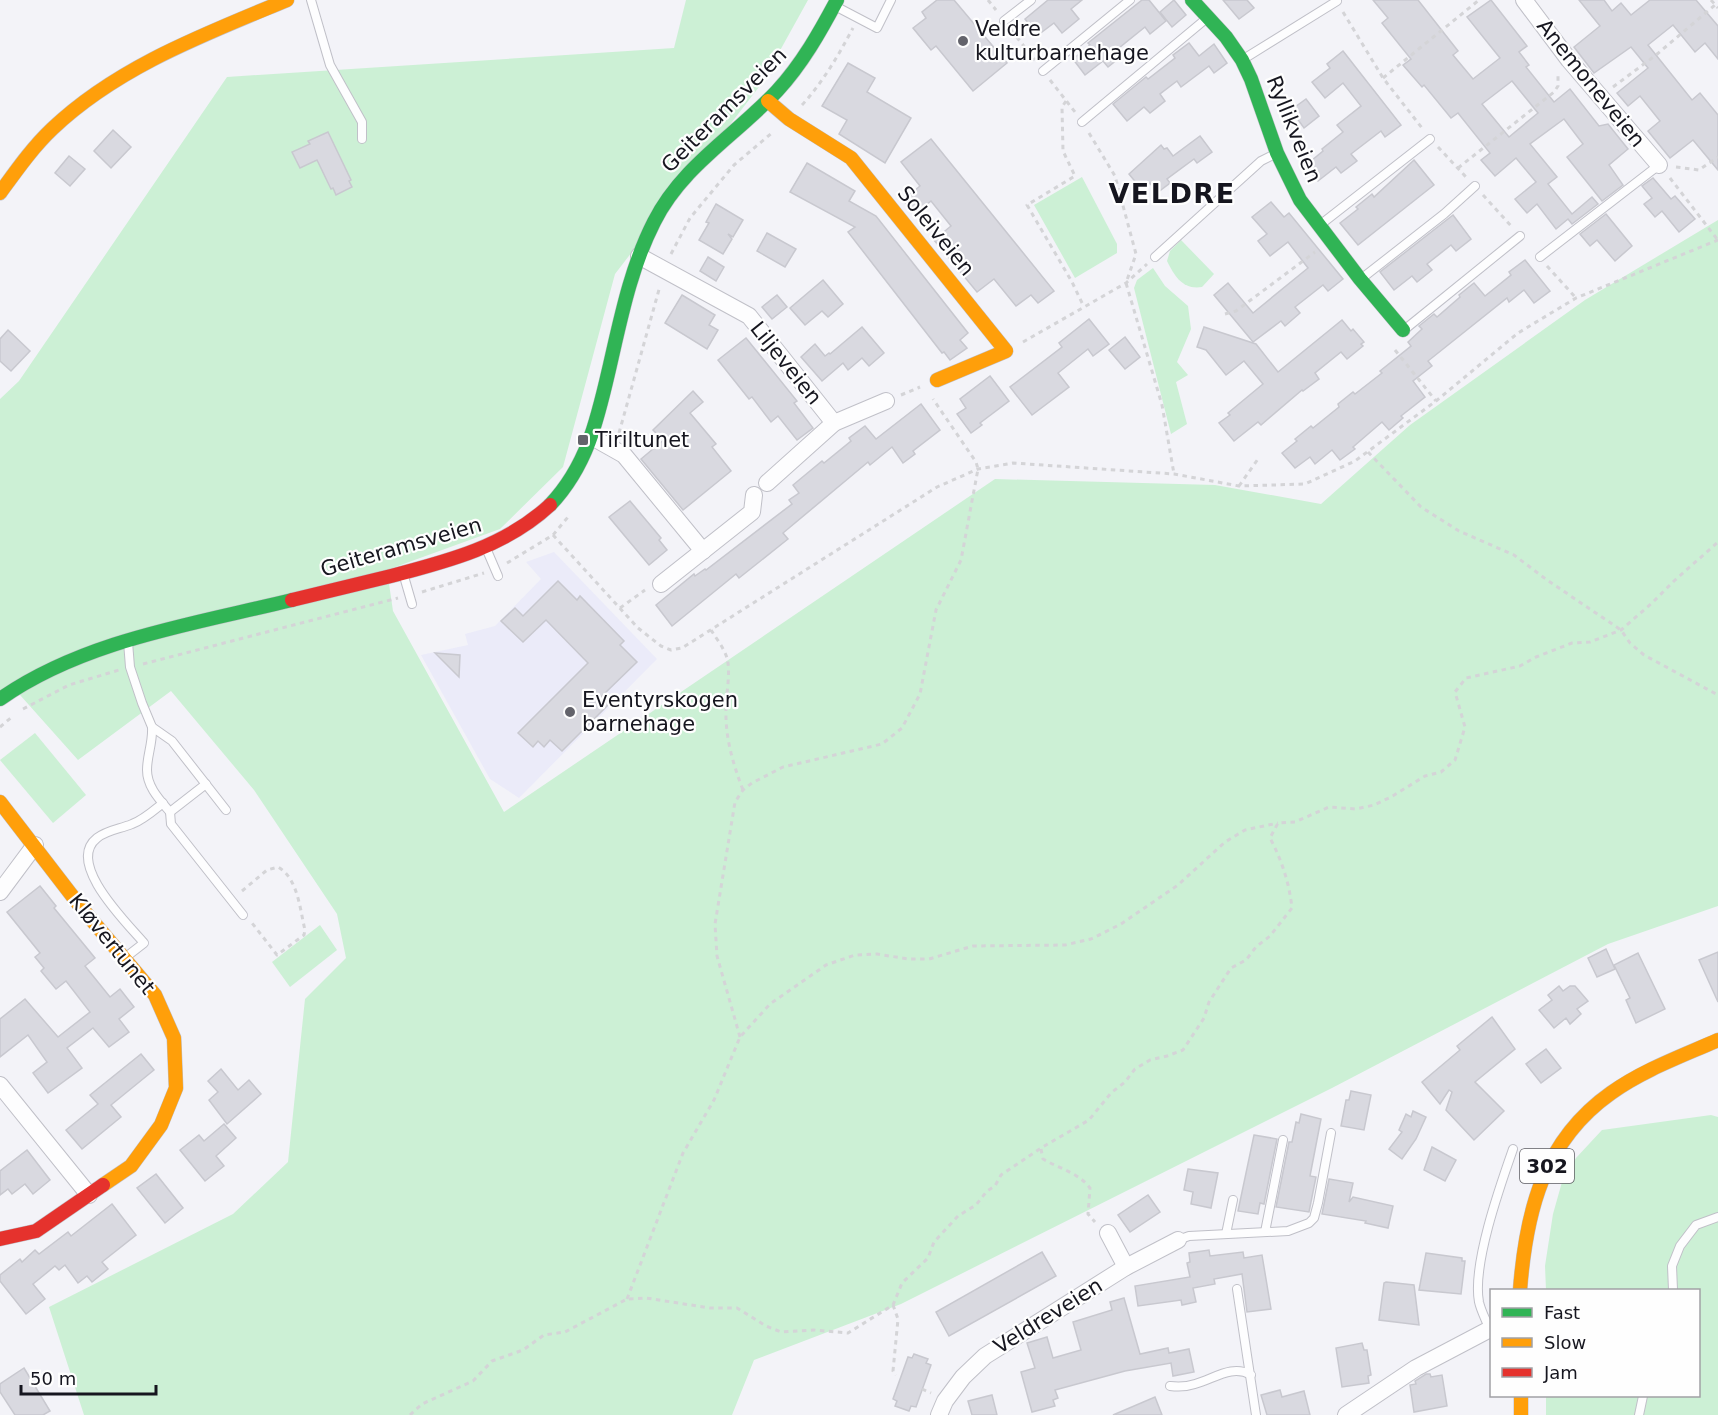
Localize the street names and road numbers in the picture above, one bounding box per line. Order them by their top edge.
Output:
street label: Anemoneveien [1532,14,1650,152]
street label: Geiteramsveien [657,43,791,177]
street label: Ryllikveien [1262,72,1326,186]
street label: Soleiveien [893,181,979,281]
street label: Liljeveien [745,317,827,409]
street label: Geiteramsveien [318,513,484,581]
street label: Kløvertunet [64,889,160,999]
road number: 302 [1520,1149,1574,1183]
street label: Veldreveien [989,1273,1107,1359]

